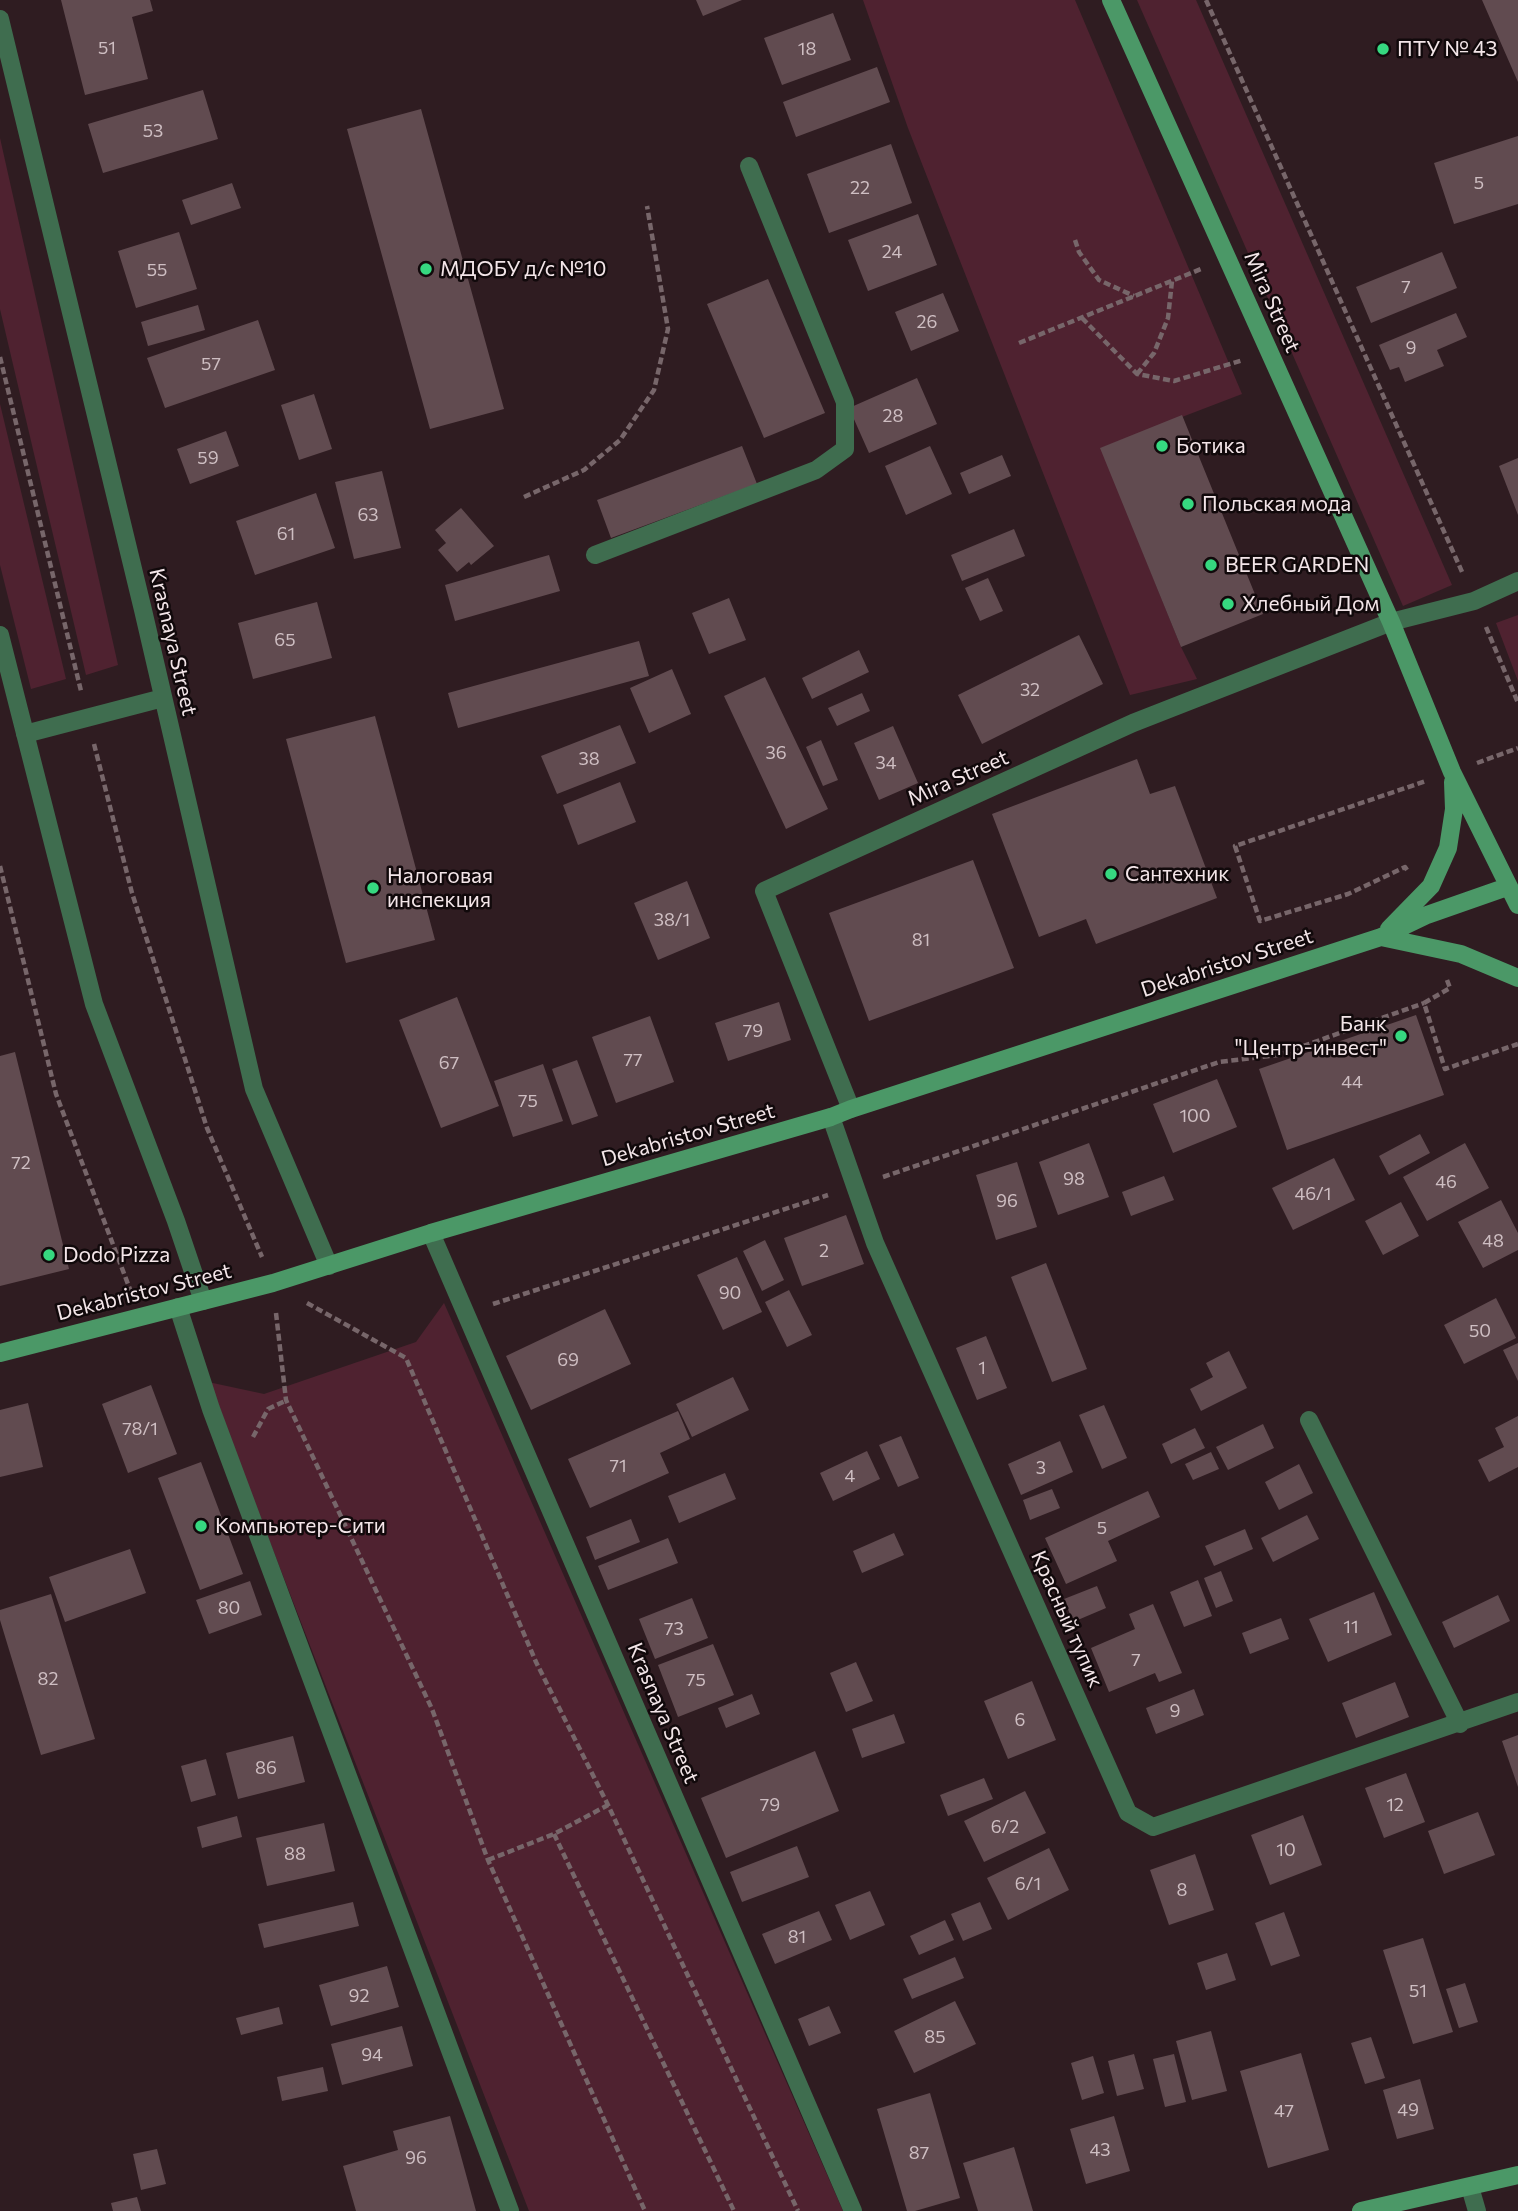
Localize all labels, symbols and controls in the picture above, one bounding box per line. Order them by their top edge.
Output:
place label: ПТУ № 43 [1397,36,1498,62]
house number: 51 [98,37,116,59]
house number: 18 [798,38,816,60]
marker: ПТУ № 43 [1375,41,1391,57]
house number: 53 [143,120,163,142]
house number: 5 [1474,172,1484,194]
house number: 22 [850,177,870,199]
house number: 24 [882,241,902,263]
street label: Mira Street [1239,248,1305,356]
place label: МДОБУ д/с №10 [440,256,606,282]
house number: 55 [147,259,167,281]
marker: МДОБУ д/с №10 [418,261,434,277]
house number: 7 [1401,276,1411,298]
house number: 26 [917,311,937,333]
house number: 9 [1406,337,1416,359]
house number: 57 [201,353,221,375]
house number: 28 [883,405,903,427]
place label: Ботика [1176,433,1246,459]
marker: Ботика [1154,438,1170,454]
house number: 59 [197,447,219,469]
place label: Польская мода [1202,491,1351,517]
marker: Польская мода [1180,496,1196,512]
house number: 63 [357,504,379,526]
house number: 61 [277,523,295,545]
place label: BEER GARDEN [1225,552,1369,578]
marker: BEER GARDEN [1203,557,1219,573]
street label: Krasnaya Street [144,566,202,718]
place label: Хлебный Дом [1242,591,1379,617]
marker: Хлебный Дом [1220,596,1236,612]
house number: 65 [274,629,296,651]
house number: 32 [1020,679,1040,701]
house number: 36 [765,742,787,764]
street label: Mira Street [904,745,1012,811]
house number: 38 [578,748,600,770]
house number: 34 [875,752,897,774]
place label: Сантехник [1125,861,1229,887]
place label: Налоговая инспекция [387,863,493,913]
marker: Сантехник [1103,866,1119,882]
marker: Налоговая инспекция [365,880,381,896]
house number: 38/1 [654,909,690,931]
street label: Dekabristov Street [1138,923,1316,1003]
house number: 81 [912,929,930,951]
place label: Банк "Центр-инвест" [1235,1011,1387,1061]
house number: 79 [743,1020,763,1042]
marker: Банк "Центр-инвест" [1393,1028,1409,1044]
house number: 77 [623,1049,643,1071]
house number: 67 [439,1052,459,1074]
house number: 44 [1341,1071,1363,1093]
house number: 75 [518,1090,538,1112]
street label: Dekabristov Street [598,1098,778,1172]
house number: 100 [1179,1105,1211,1127]
house number: 72 [11,1152,31,1174]
house number: 98 [1063,1168,1085,1190]
house number: 46 [1435,1171,1457,1193]
house number: 46/1 [1294,1183,1332,1205]
house number: 96 [996,1190,1018,1212]
house number: 48 [1482,1230,1504,1252]
house number: 2 [819,1240,829,1262]
place label: Dodo Pizza [63,1242,170,1268]
marker: Dodo Pizza [41,1247,57,1263]
street label: Dekabristov Street [54,1258,234,1326]
house number: 90 [719,1282,741,1304]
house number: 50 [1469,1320,1491,1342]
house number: 69 [557,1349,579,1371]
house number: 1 [978,1357,986,1379]
house number: 78/1 [122,1418,158,1440]
house number: 71 [609,1455,627,1477]
house number: 3 [1036,1457,1046,1479]
house number: 4 [845,1465,855,1487]
place label: Компьютер-Сити [215,1513,386,1539]
house number: 5 [1097,1517,1107,1539]
marker: Компьютер-Сити [193,1518,209,1534]
street label: Красный тупик [1026,1547,1108,1691]
house number: 80 [218,1597,240,1619]
house number: 11 [1343,1616,1359,1638]
house number: 73 [664,1618,684,1640]
street label: Krasnaya Street [622,1639,704,1787]
house number: 7 [1131,1649,1141,1671]
house number: 82 [38,1668,58,1690]
house number: 75 [686,1669,706,1691]
house number: 9 [1170,1700,1180,1722]
house number: 6 [1015,1709,1025,1731]
house number: 86 [255,1757,277,1779]
house number: 79 [760,1794,780,1816]
house number: 12 [1386,1794,1404,1816]
house number: 6/2 [991,1816,1019,1838]
house number: 10 [1276,1839,1296,1861]
house number: 88 [284,1843,306,1865]
house number: 6/1 [1015,1873,1041,1895]
house number: 8 [1177,1879,1187,1901]
house number: 81 [788,1926,806,1948]
house number: 51 [1409,1980,1427,2002]
house number: 92 [349,1985,369,2007]
house number: 85 [924,2026,946,2048]
house number: 94 [361,2044,383,2066]
house number: 49 [1397,2099,1419,2121]
house number: 47 [1274,2100,1294,2122]
house number: 43 [1089,2139,1111,2161]
house number: 87 [909,2142,929,2164]
house number: 96 [405,2147,427,2169]

